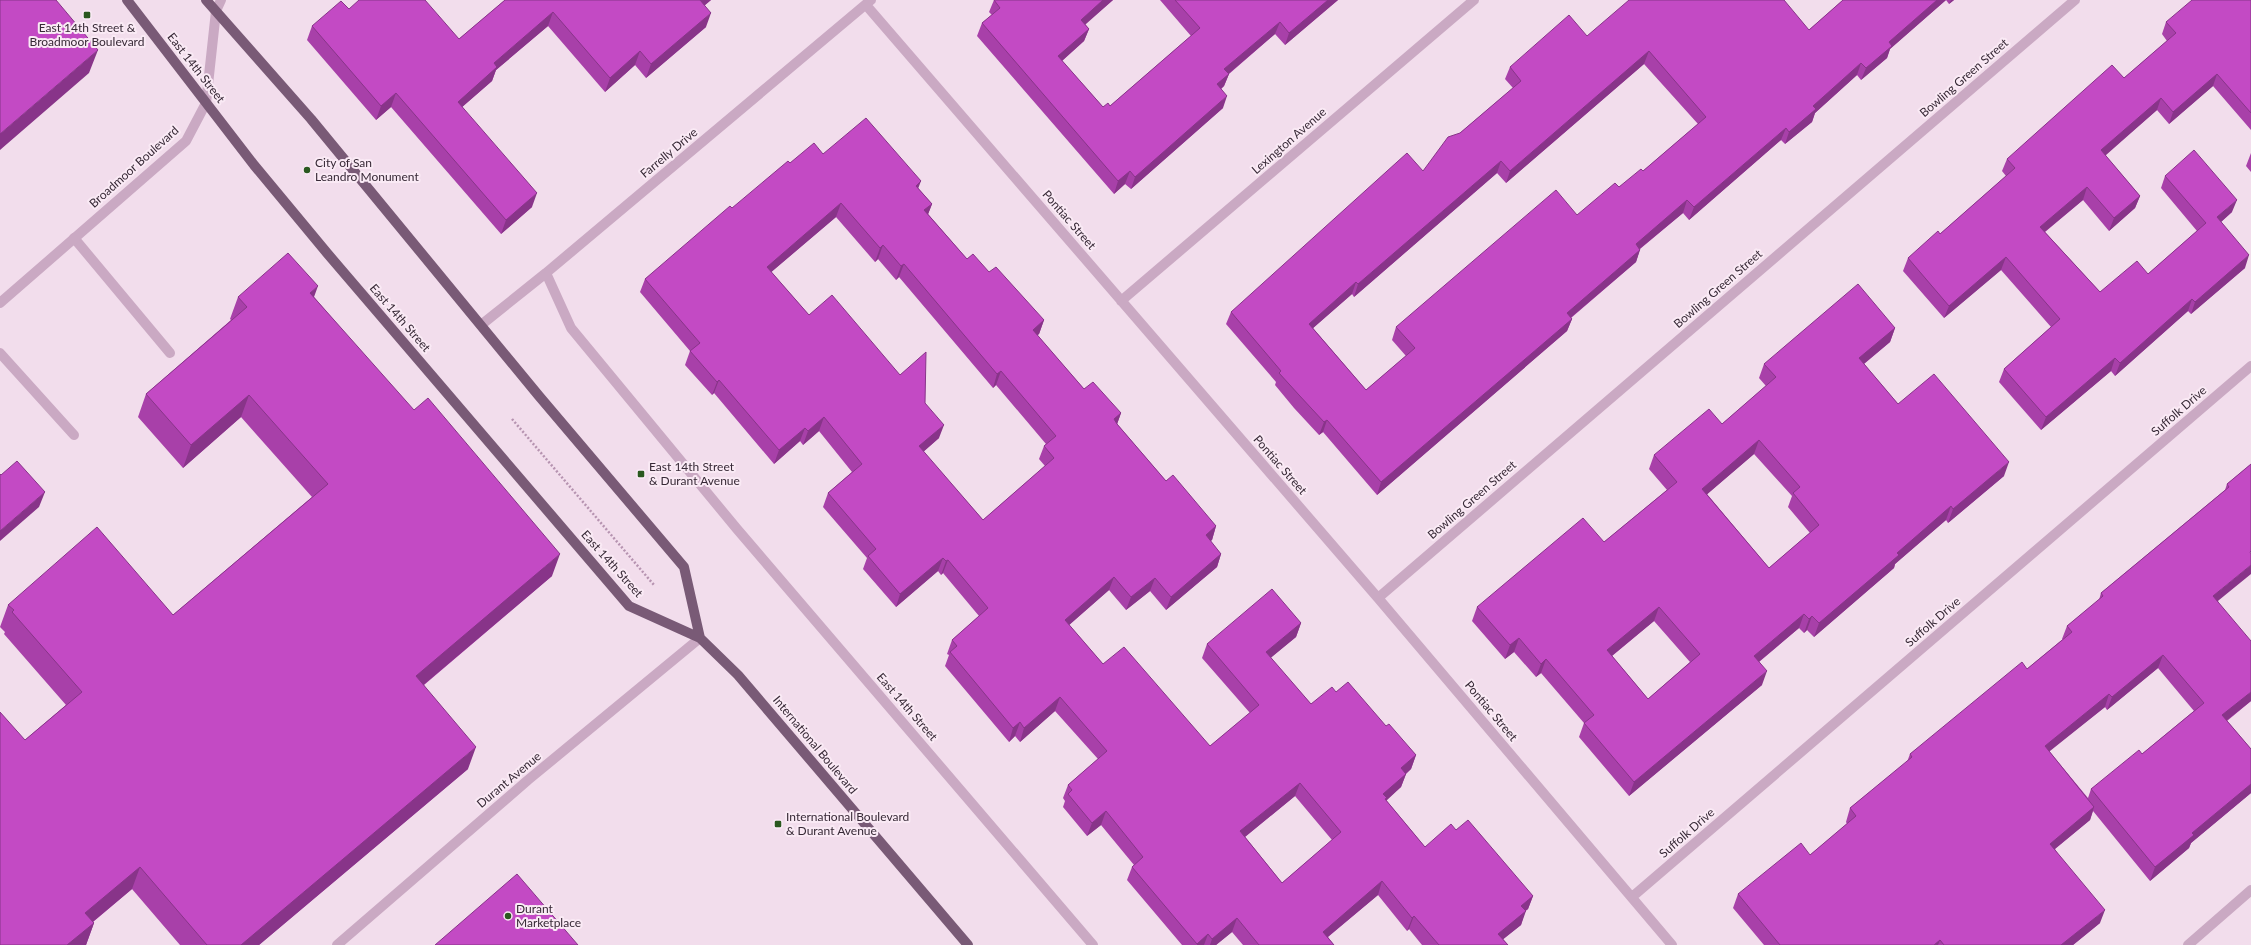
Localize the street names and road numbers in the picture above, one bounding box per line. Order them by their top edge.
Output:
street label: East 14th Street [164,30,229,106]
street label: Bowling Green Street [1916,35,2012,120]
street label: Lexington Avenue [1248,104,1329,177]
street label: Broadmoor Boulevard [86,123,181,211]
street label: Farrelly Drive [637,124,700,181]
street label: Pontiac Street [1039,187,1100,253]
street label: Bowling Green Street [1670,246,1766,331]
street label: East 14th Street [367,281,434,355]
street label: Suffolk Drive [2148,383,2209,439]
street label: Pontiac Street [1250,432,1311,498]
street label: Bowling Green Street [1424,457,1520,542]
street label: East 14th Street [578,527,647,601]
street label: Suffolk Drive [1902,594,1963,650]
street label: East 14th Street [874,670,941,744]
street label: Pontiac Street [1462,677,1521,744]
street label: International Boulevard [770,693,861,797]
street label: Durant Avenue [473,748,544,811]
street label: Suffolk Drive [1656,805,1717,861]

